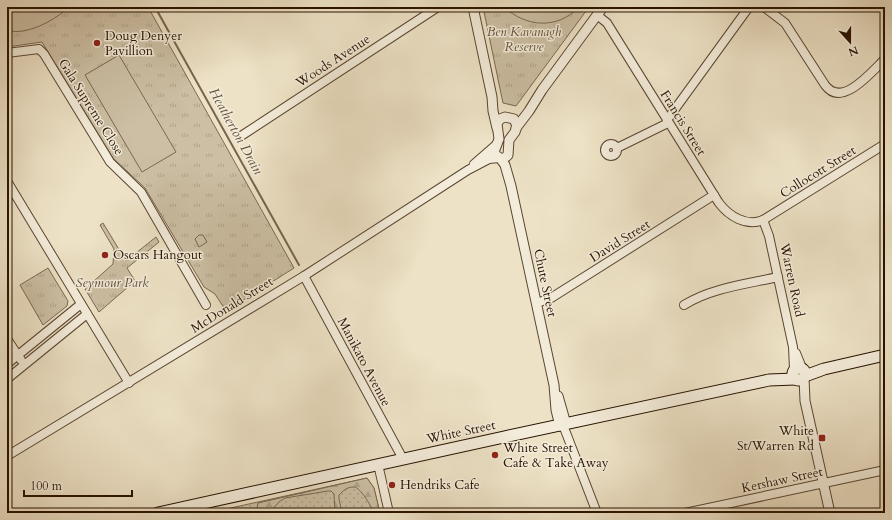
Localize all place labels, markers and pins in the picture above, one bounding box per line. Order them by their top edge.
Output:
place label: Doug Denyer Pavillion [105,27,182,60]
marker: Doug Denyer Pavillion [92,38,102,48]
place label: Oscars Hangout [113,246,202,264]
marker: Oscars Hangout [100,250,110,260]
place label: White St/Warren Rd [737,422,814,455]
marker: White St/Warren Rd [817,433,827,443]
place label: White Street Cafe & Take Away [502,439,609,472]
marker: White Street Cafe & Take Away [490,450,500,460]
place label: Hendriks Cafe [400,476,480,494]
marker: Hendriks Cafe [387,480,397,490]

